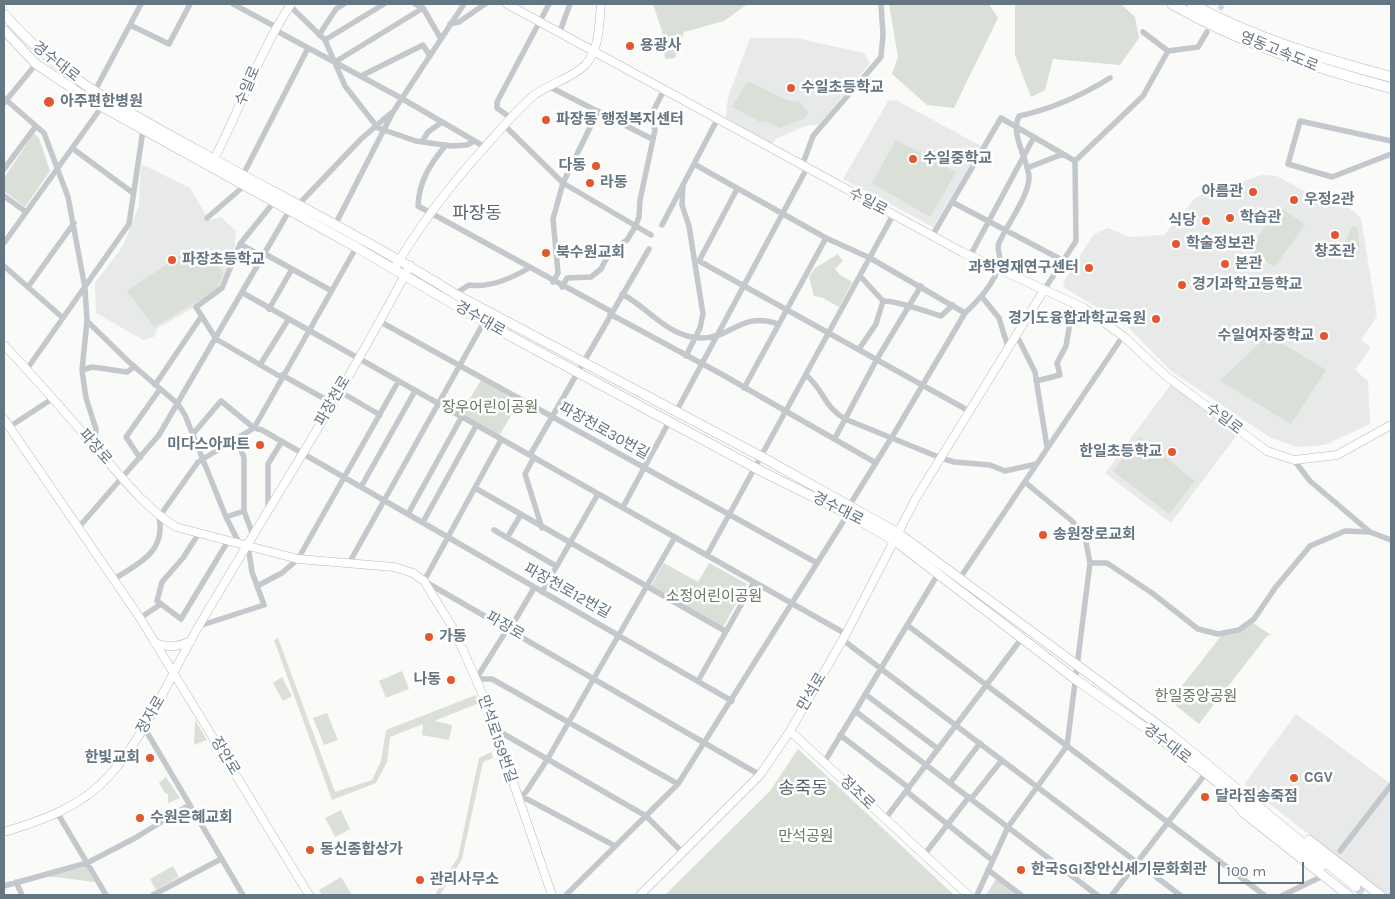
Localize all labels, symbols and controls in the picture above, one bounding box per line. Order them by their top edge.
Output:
street label: 영동고속도로 [1237,28,1321,76]
place label: 용광사 [640,37,681,55]
street label: 경수대로 [29,38,83,86]
marker: 용광사 [624,40,636,52]
street label: 수일로 [232,63,264,109]
place label: 수일초등학교 [801,79,884,97]
marker: 수일초등학교 [785,82,797,94]
place label: 아주편한병원 [60,93,143,111]
marker: 아주편한병원 [42,95,56,109]
place label: 파장동 행정복지센터 [556,111,684,129]
marker: 파장동 행정복지센터 [540,114,552,126]
place label: 수일중학교 [923,150,992,168]
marker: 수일중학교 [907,153,919,165]
place label: 다동 [558,157,586,175]
marker: 다동 [590,160,602,172]
place label: 라동 [600,174,628,192]
marker: 라동 [584,177,596,189]
place label: 아름관 [1202,183,1243,201]
street label: 수일로 [845,184,891,220]
marker: 아름관 [1247,186,1259,198]
place label: 우정2관 [1304,191,1354,209]
marker: 우정2관 [1288,194,1300,206]
district label: 파장동 [452,203,502,225]
place label: 학습관 [1240,209,1281,227]
place label: 식당 [1168,212,1196,230]
marker: 학습관 [1224,212,1236,224]
marker: 식당 [1200,215,1212,227]
marker: 창조관 [1329,229,1341,241]
place label: 학술정보관 [1186,235,1255,253]
marker: 학술정보관 [1170,238,1182,250]
place label: 창조관 [1314,243,1356,261]
place label: 북수원교회 [556,244,625,262]
marker: 북수원교회 [540,247,552,259]
place label: 파장초등학교 [182,251,265,269]
marker: 파장초등학교 [166,254,178,266]
place label: 본관 [1235,255,1263,273]
marker: 본관 [1219,258,1231,270]
place label: 과학영재연구센터 [969,259,1079,277]
marker: 과학영재연구센터 [1083,262,1095,274]
place label: 경기과학고등학교 [1192,276,1302,294]
marker: 경기과학고등학교 [1176,279,1188,291]
street label: 경수대로 [452,297,508,341]
place label: 경기도융합과학교육원 [1008,310,1146,328]
marker: 경기도융합과학교육원 [1150,313,1162,325]
place label: 수일여자중학교 [1217,327,1314,345]
marker: 수일여자중학교 [1318,330,1330,342]
street label: 파장천로 [311,373,355,429]
park label: 장우어린이공원 [442,399,538,417]
street label: 파장천로30번길 [556,399,652,463]
street label: 수일로 [1202,399,1246,439]
street label: 파장로 [75,425,115,469]
place label: 미다스아파트 [167,436,250,454]
marker: 미다스아파트 [254,439,266,451]
place label: 한일초등학교 [1079,443,1162,461]
marker: 한일초등학교 [1166,446,1178,458]
street label: 경수대로 [809,488,867,530]
place label: 송원장로교회 [1053,526,1136,544]
marker: 송원장로교회 [1037,529,1049,541]
street label: 파장천로12번길 [520,560,614,622]
park label: 소정어린이공원 [666,588,762,606]
street label: 파장로 [483,608,527,644]
place label: 가동 [439,628,467,646]
marker: 가동 [423,631,435,643]
street label: 만석로 [794,670,830,714]
place label: 나동 [413,671,441,689]
marker: 나동 [445,674,457,686]
park label: 한일중앙공원 [1155,688,1237,706]
street label: 정자로 [133,693,169,737]
street label: 만석로159번길 [474,693,520,785]
street label: 경수대로 [1140,720,1194,768]
street label: 장안로 [207,734,243,778]
place label: 한빛교회 [85,749,140,767]
marker: 한빛교회 [144,752,156,764]
place label: CGV [1304,769,1333,787]
street label: 정조로 [836,772,878,814]
marker: CGV [1288,772,1300,784]
district label: 송죽동 [778,778,828,800]
place label: 달라짐송죽점 [1215,788,1298,806]
marker: 달라짐송죽점 [1199,791,1211,803]
place label: 수원은혜교회 [150,809,233,827]
marker: 수원은혜교회 [134,812,146,824]
park label: 만석공원 [778,828,834,846]
place label: 동신종합상가 [320,841,403,859]
marker: 동신종합상가 [304,844,316,856]
scale bar [1220,852,1306,884]
place label: 한국SGI장안신세기문화회관 [1031,861,1207,879]
text: 100 m [1226,862,1266,880]
marker: 한국SGI장안신세기문화회관 [1015,864,1027,876]
place label: 관리사무소 [430,871,499,889]
marker: 관리사무소 [414,874,426,886]

